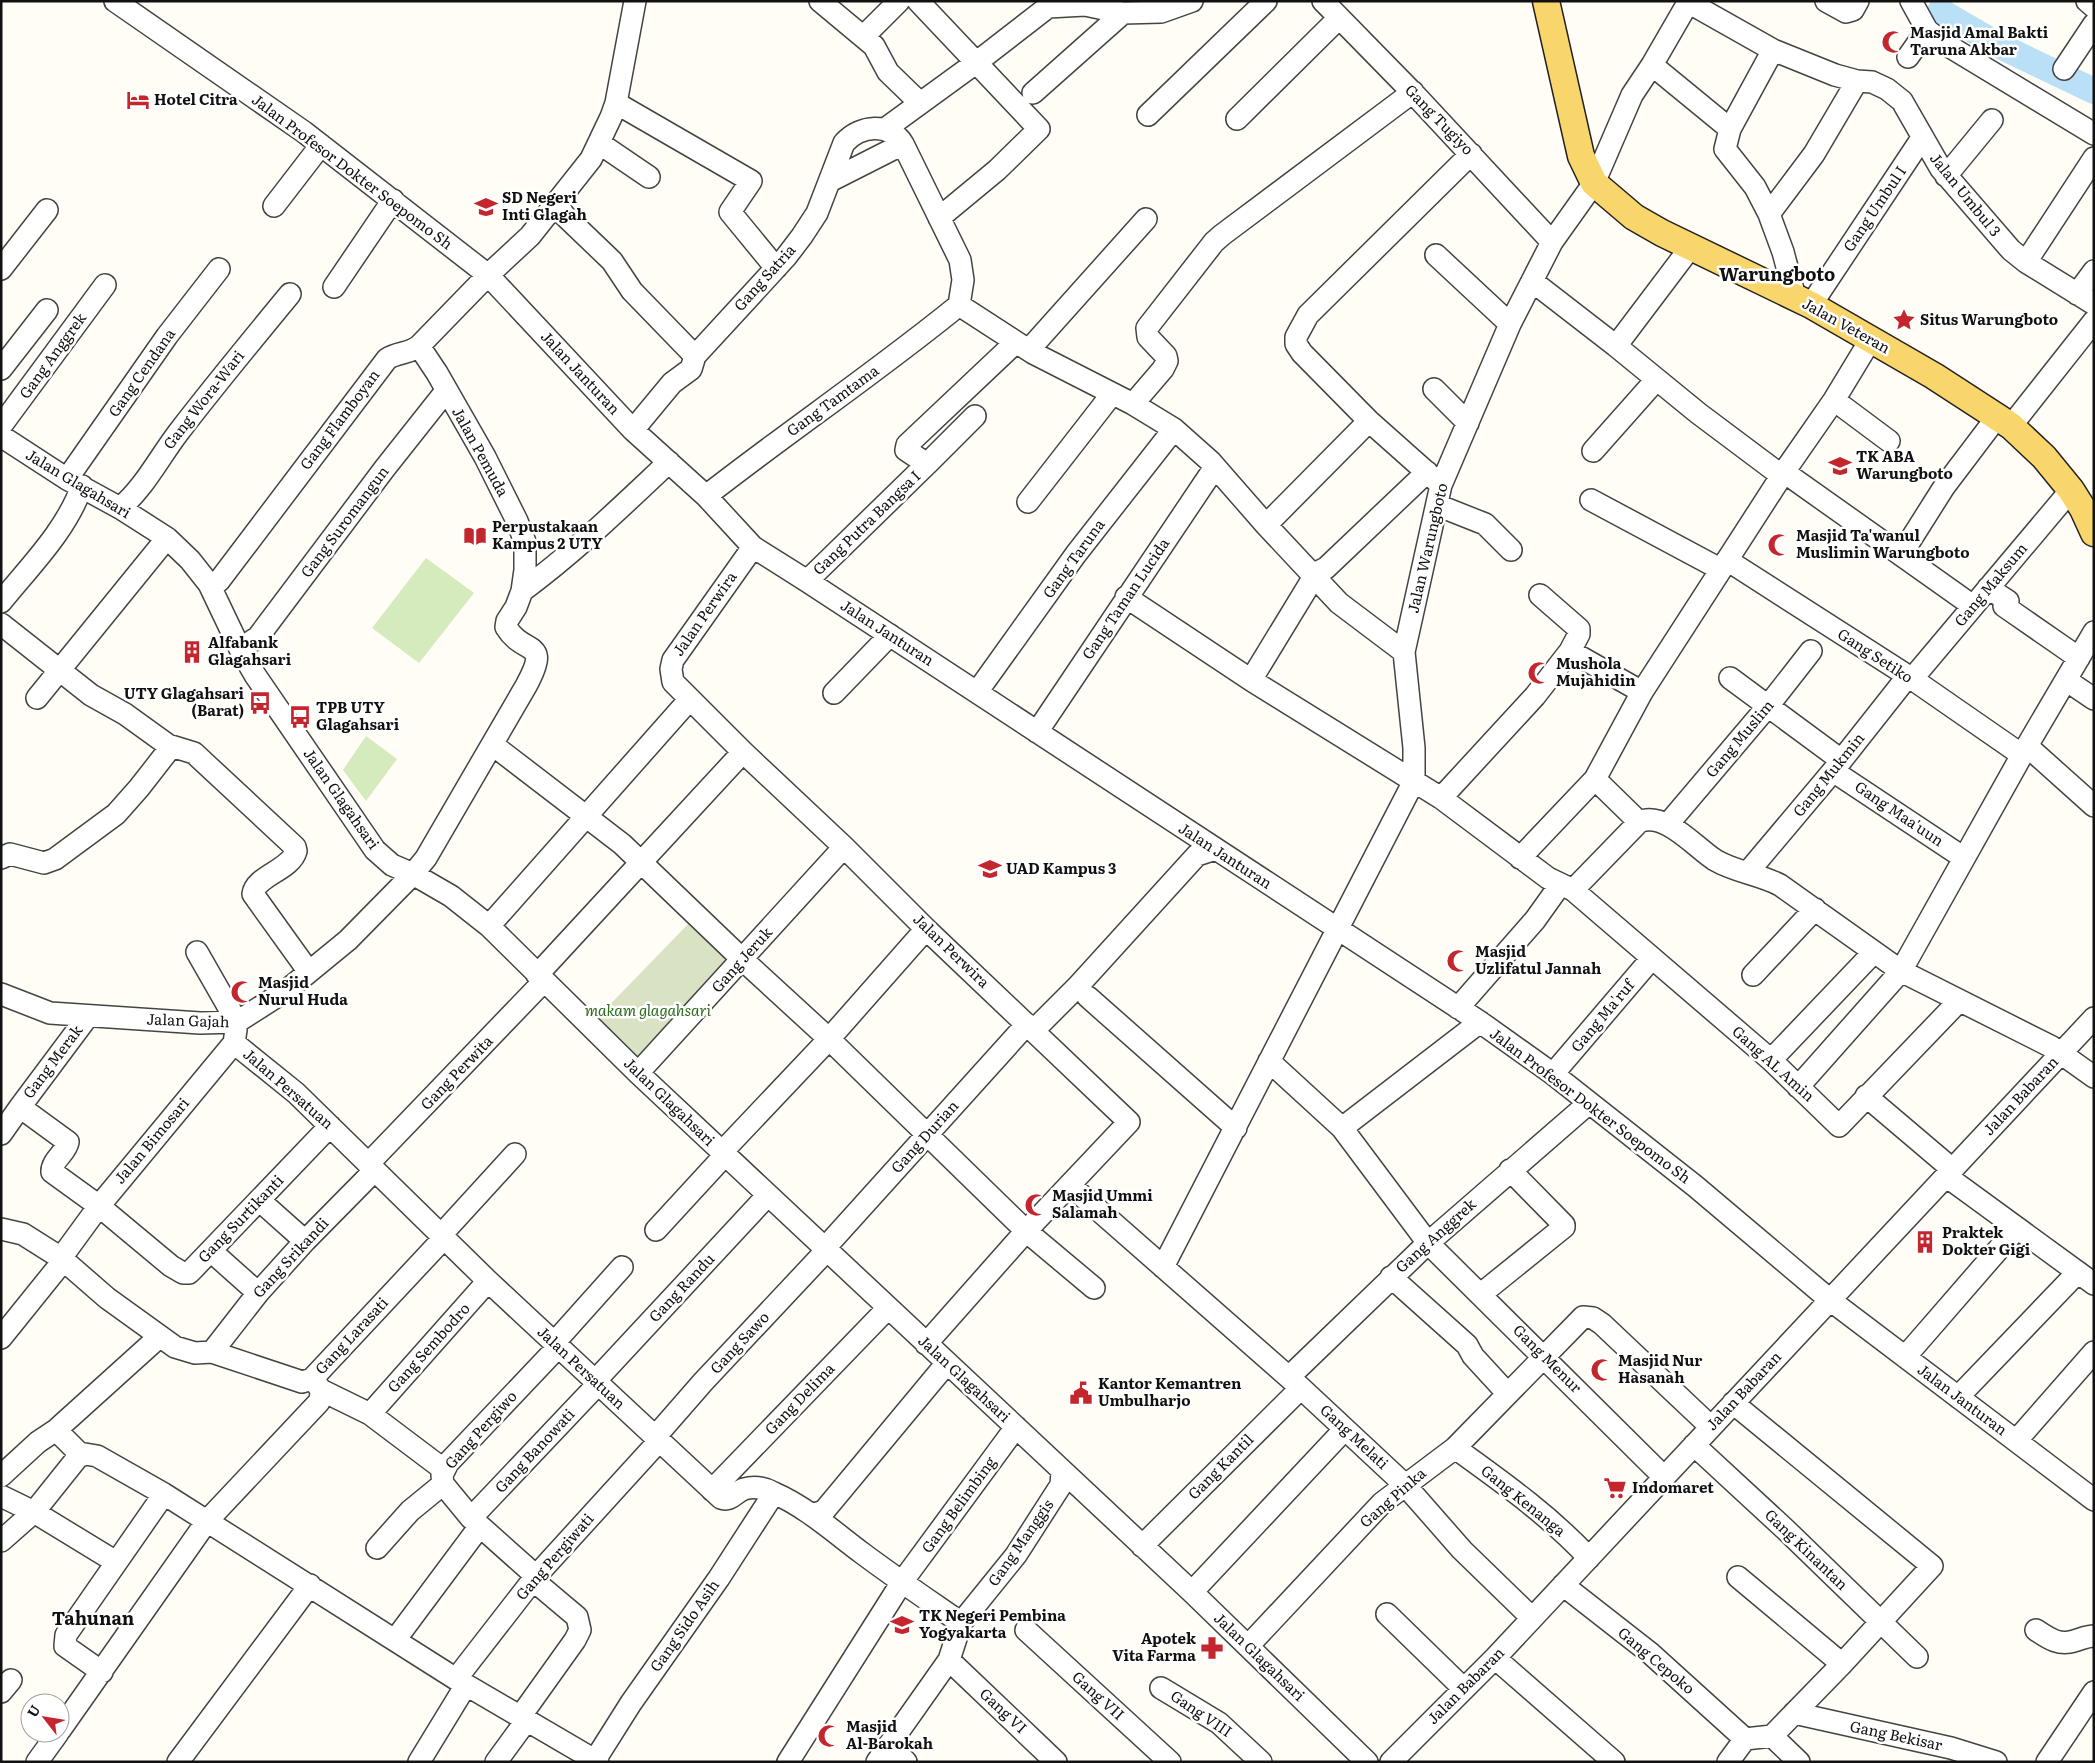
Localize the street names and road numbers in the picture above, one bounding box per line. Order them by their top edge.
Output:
street label: Gang Tugiyo [1400,78,1480,160]
street label: Jalan Profesor Dokter Soepomo Sh [248,87,458,254]
street label: Jalan Umbul 3 [1925,147,2007,241]
street label: Gang Umbul I [1836,161,1911,256]
street label: Gang Satria [728,238,801,315]
street label: Jalan Veteran [1799,291,1895,358]
street label: Gang Anggrek [13,307,91,403]
street label: Gang Cendana [102,322,180,421]
street label: Jalan Janturan [536,325,626,419]
street label: Gang Wora-Wari [157,345,249,454]
street label: Gang Tamtama [781,358,884,441]
street label: Gang Flamboyan [293,364,384,474]
street label: Jalan Pemuda [447,402,516,501]
street label: Jalan Glagahsari [22,442,136,523]
street label: Gang Suromangun [294,460,394,582]
street label: Gang Putra Bangsa I [807,464,925,580]
street label: Jalan Warungboto [1400,480,1453,615]
street label: Gang Taruna [1036,513,1110,603]
street label: Gang Taman Lucida [1075,532,1175,664]
street label: Gang Maksum [1948,537,2032,631]
street label: Jalan Perwira [666,565,742,660]
street label: Jalan Janturan [837,593,939,671]
street label: Gang Setiko [1834,622,1918,688]
street label: Gang Muslim [1699,694,1779,782]
street label: Gang Mukmin [1787,727,1869,821]
street label: Jalan Glagahsari [299,743,386,853]
street label: Gang Maa'uun [1851,774,1949,851]
street label: Jalan Janturan [1175,816,1277,894]
street label: Jalan Perwira [909,907,996,993]
street label: Gang Jeruk [705,920,777,997]
street label: Gang Ma'ruf [1565,973,1640,1056]
street label: Jalan Gajah [146,1007,230,1032]
street label: Gang Merak [16,1019,88,1103]
street label: Gang AL Amin [1728,1019,1820,1106]
street label: Jalan Profesor Dokter Soepomo Sh [1486,1021,1696,1188]
street label: Gang Perwita [414,1029,498,1114]
street label: Jalan Persatuan [239,1042,339,1134]
street label: Jalan Babaran [1977,1050,2063,1140]
street label: Jalan Glagahsari [619,1051,721,1151]
street label: Jalan Bimosari [108,1092,194,1188]
street label: Gang Durian [885,1094,963,1178]
street label: Gang Surtikanti [192,1169,288,1267]
street label: Gang Anggrek [1390,1192,1481,1277]
street label: Gang Srikandi [246,1212,333,1302]
street label: Gang Randu [643,1247,719,1327]
street label: Gang Larasati [309,1291,393,1379]
street label: Gang Sembodro [381,1297,475,1397]
street label: Gang Sawo [704,1305,774,1378]
street label: Gang Menur [1508,1318,1588,1398]
street label: Jalan Persatuan [533,1320,631,1414]
street label: Jalan Glagahsari [914,1329,1016,1427]
street label: Jalan Babaran [1700,1345,1786,1435]
street label: Gang Delima [759,1356,840,1439]
street label: Jalan Janturan [1913,1357,2013,1440]
street label: Gang Pergiwo [438,1384,522,1473]
street label: Gang Melati [1316,1398,1395,1474]
street label: Gang Banowati [489,1403,579,1497]
street label: Gang Kantil [1182,1428,1258,1504]
street label: Gang Belimbing [915,1451,1001,1557]
street label: Gang Kenanga [1477,1458,1572,1542]
street label: Gang Pinka [1354,1461,1431,1532]
street label: Gang Manggis [981,1494,1058,1590]
street label: Gang Kinantan [1760,1503,1854,1595]
street label: Gang Pergiwati [510,1507,598,1605]
street label: Gang Sido Asih [643,1574,724,1676]
street label: Jalan Glagahsari [1209,1606,1311,1706]
street label: Gang Cepoko [1613,1621,1701,1699]
street label: Jalan Babaran [1421,1641,1509,1729]
street label: Gang VII [1068,1665,1130,1725]
street label: Gang VI [975,1682,1033,1738]
street label: Gang VIII [1166,1684,1237,1742]
street label: Gang Bekisar [1848,1714,1945,1756]

